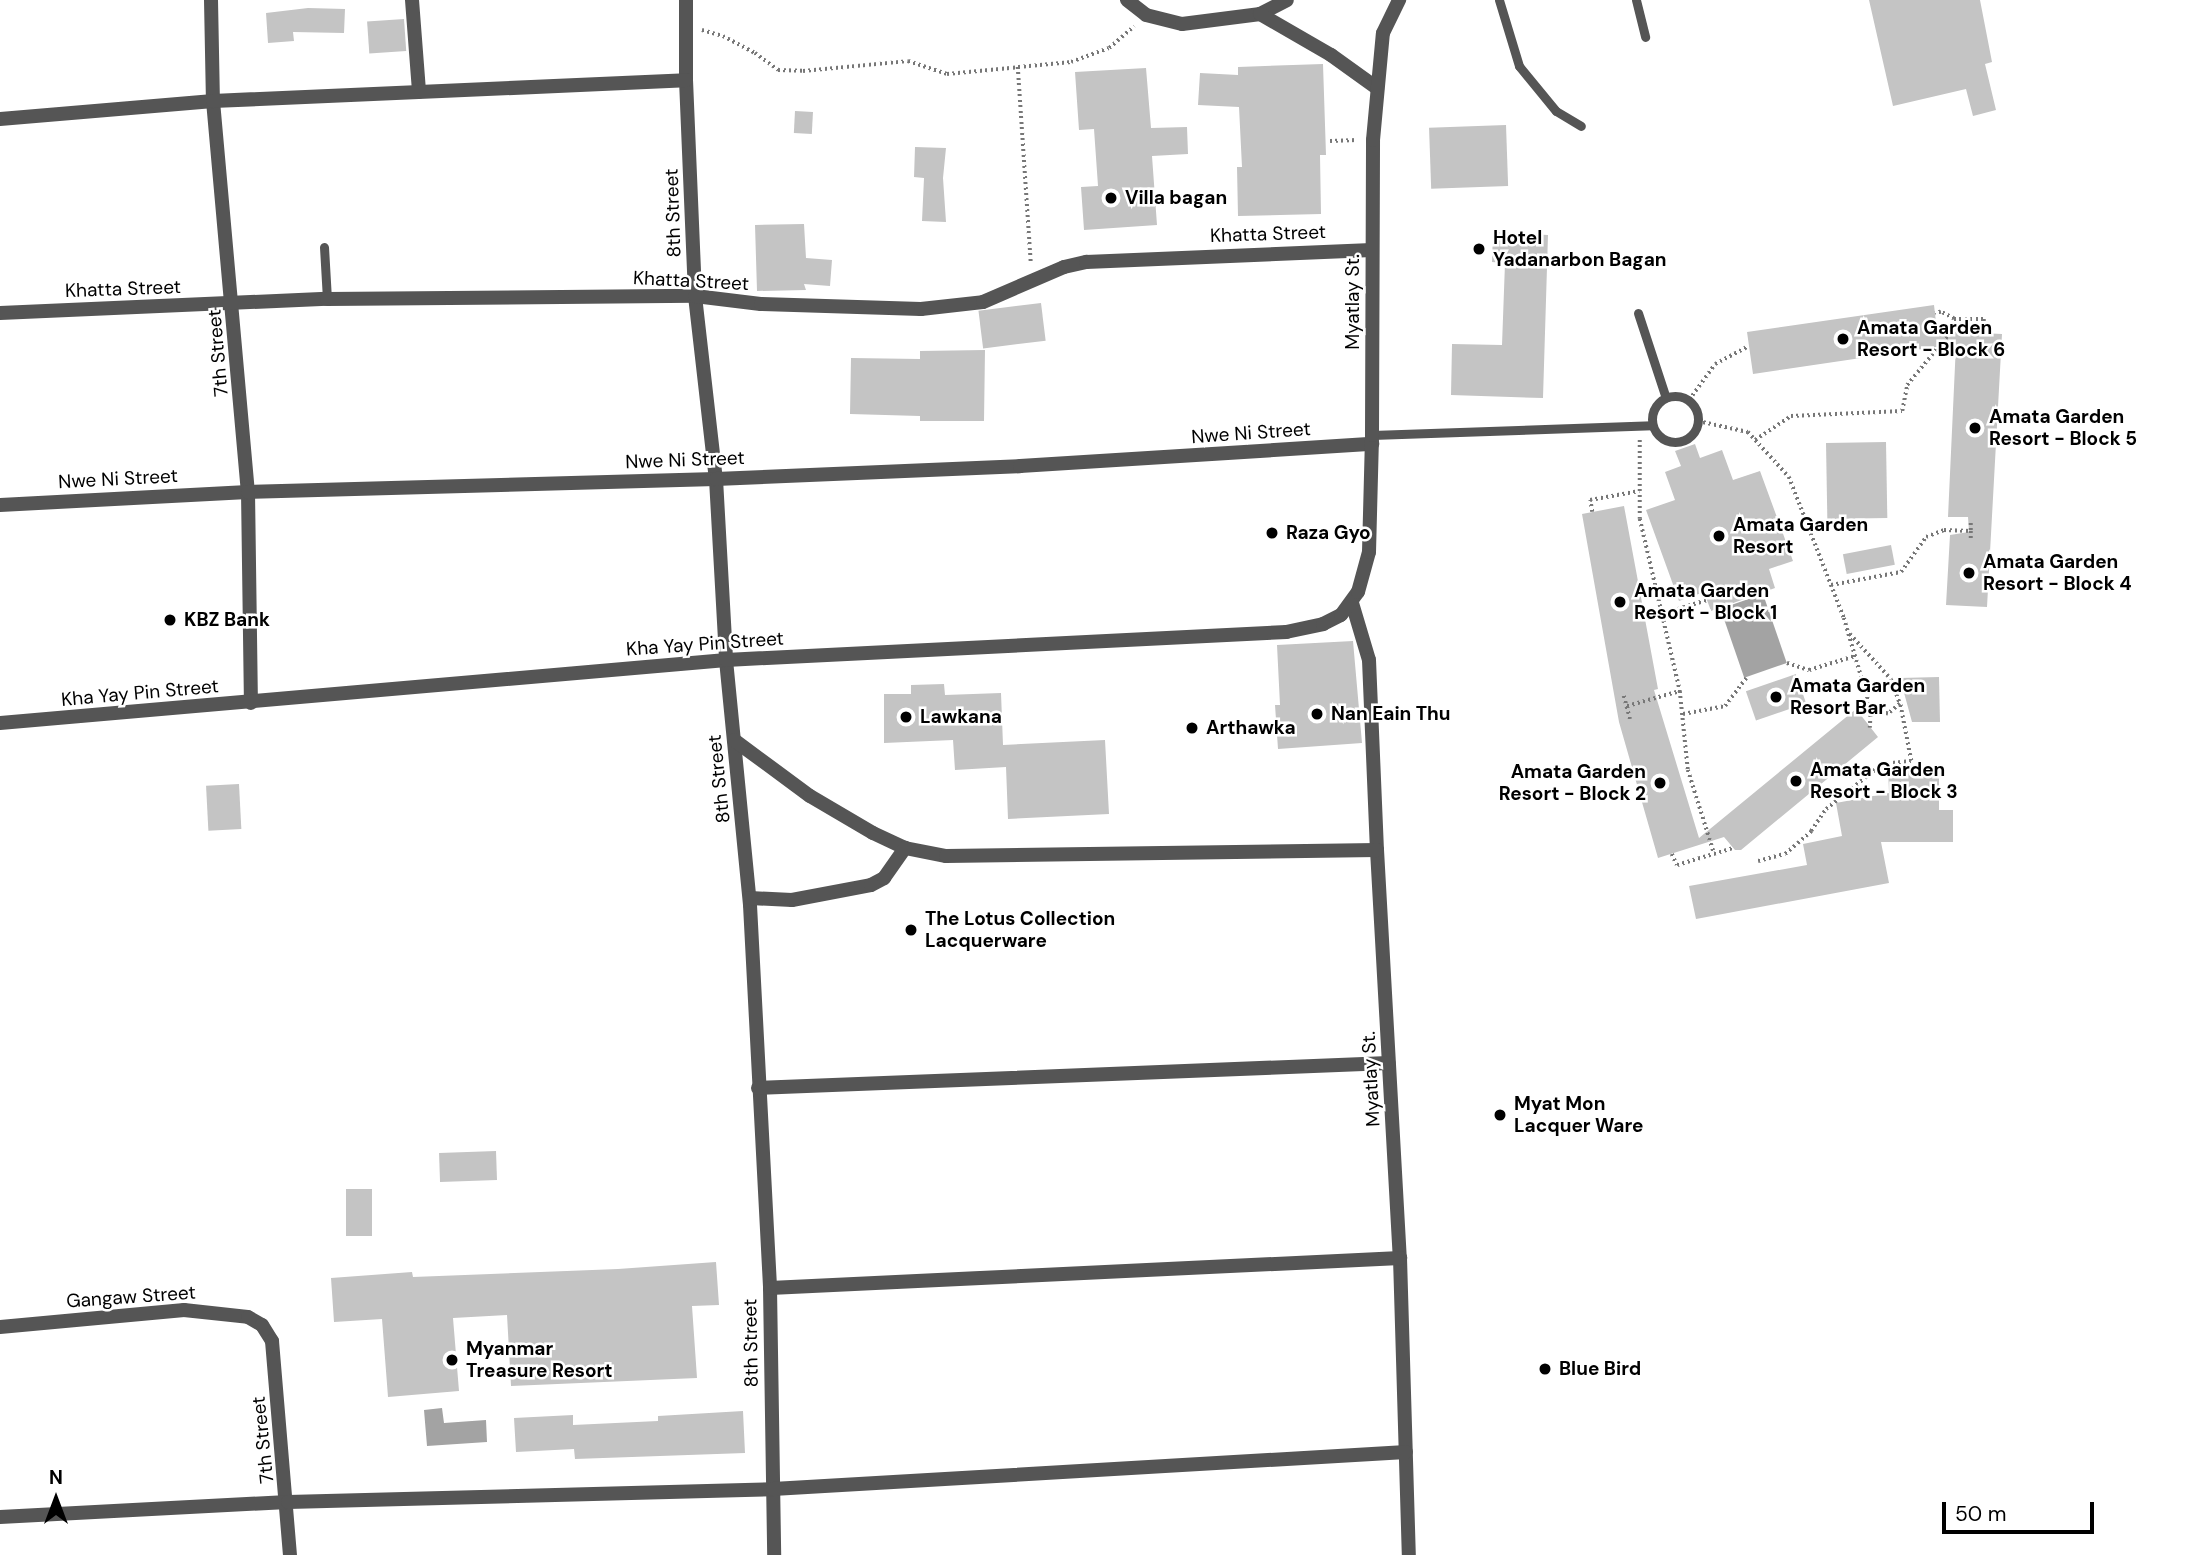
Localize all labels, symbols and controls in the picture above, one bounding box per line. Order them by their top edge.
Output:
street label: 8th Street [660,168,686,258]
place label: Villa bagan [1125,187,1227,209]
marker: Villa bagan [1103,190,1119,206]
street label: Khatta Street [1210,221,1326,247]
place label: Hotel Yadanarbon Bagan [1493,227,1666,271]
marker: Hotel Yadanarbon Bagan [1471,241,1487,257]
street label: Myatlay St. [1342,254,1364,350]
street label: Khatta Street [632,267,750,295]
street label: Khatta Street [65,276,181,302]
street label: 7th Street [203,308,233,398]
place label: Amata Garden Resort - Block 6 [1857,317,2005,361]
marker: Amata Garden Resort - Block 6 [1835,331,1851,347]
place label: Amata Garden Resort - Block 5 [1989,406,2137,450]
street label: Nwe Ni Street [1191,417,1311,449]
marker: Amata Garden Resort - Block 5 [1967,420,1983,436]
street label: Nwe Ni Street [625,447,745,473]
street label: Nwe Ni Street [58,464,178,494]
place label: Amata Garden Resort [1733,514,1868,558]
place label: Raza Gyo [1286,522,1371,544]
marker: Raza Gyo [1264,525,1280,541]
marker: Amata Garden Resort [1711,528,1727,544]
place label: Amata Garden Resort - Block 4 [1983,551,2132,595]
marker: Amata Garden Resort - Block 4 [1961,565,1977,581]
place label: Amata Garden Resort - Block 1 [1634,580,1777,624]
marker: Amata Garden Resort - Block 1 [1612,594,1628,610]
place label: KBZ Bank [184,609,270,631]
marker: KBZ Bank [162,612,178,628]
street label: Kha Yay Pin Street [625,627,785,661]
street label: Kha Yay Pin Street [60,675,220,711]
place label: Amata Garden Resort Bar [1790,675,1925,719]
marker: Amata Garden Resort Bar [1768,689,1784,705]
place label: Nan Eain Thu [1331,703,1451,725]
place label: Lawkana [920,706,1002,728]
marker: Nan Eain Thu [1309,706,1325,722]
marker: Lawkana [898,709,914,725]
place label: Arthawka [1206,717,1296,739]
marker: Arthawka [1184,720,1200,736]
street label: 8th Street [703,734,735,824]
place label: Amata Garden Resort - Block 3 [1810,759,1958,803]
place label: Amata Garden Resort - Block 2 [1499,761,1646,805]
marker: Amata Garden Resort - Block 3 [1788,773,1804,789]
marker: Amata Garden Resort - Block 2 [1652,775,1668,791]
place label: The Lotus Collection Lacquerware [925,908,1115,952]
marker: The Lotus Collection Lacquerware [903,922,919,938]
street label: Myatlay St. [1357,1031,1385,1127]
place label: Myat Mon Lacquer Ware [1514,1093,1644,1137]
marker: Myat Mon Lacquer Ware [1492,1107,1508,1123]
street label: Gangaw Street [65,1281,197,1313]
street label: 8th Street [739,1298,763,1388]
place label: Myanmar Treasure Resort [466,1338,613,1382]
marker: Myanmar Treasure Resort [444,1352,460,1368]
place label: Blue Bird [1559,1358,1641,1380]
marker: Blue Bird [1537,1361,1553,1377]
street label: 7th Street [247,1395,279,1485]
north arrow [21,1464,91,1534]
text: N [49,1465,63,1490]
scale bar [1946,1488,2098,1532]
text: 50 m [1955,1500,2006,1528]

